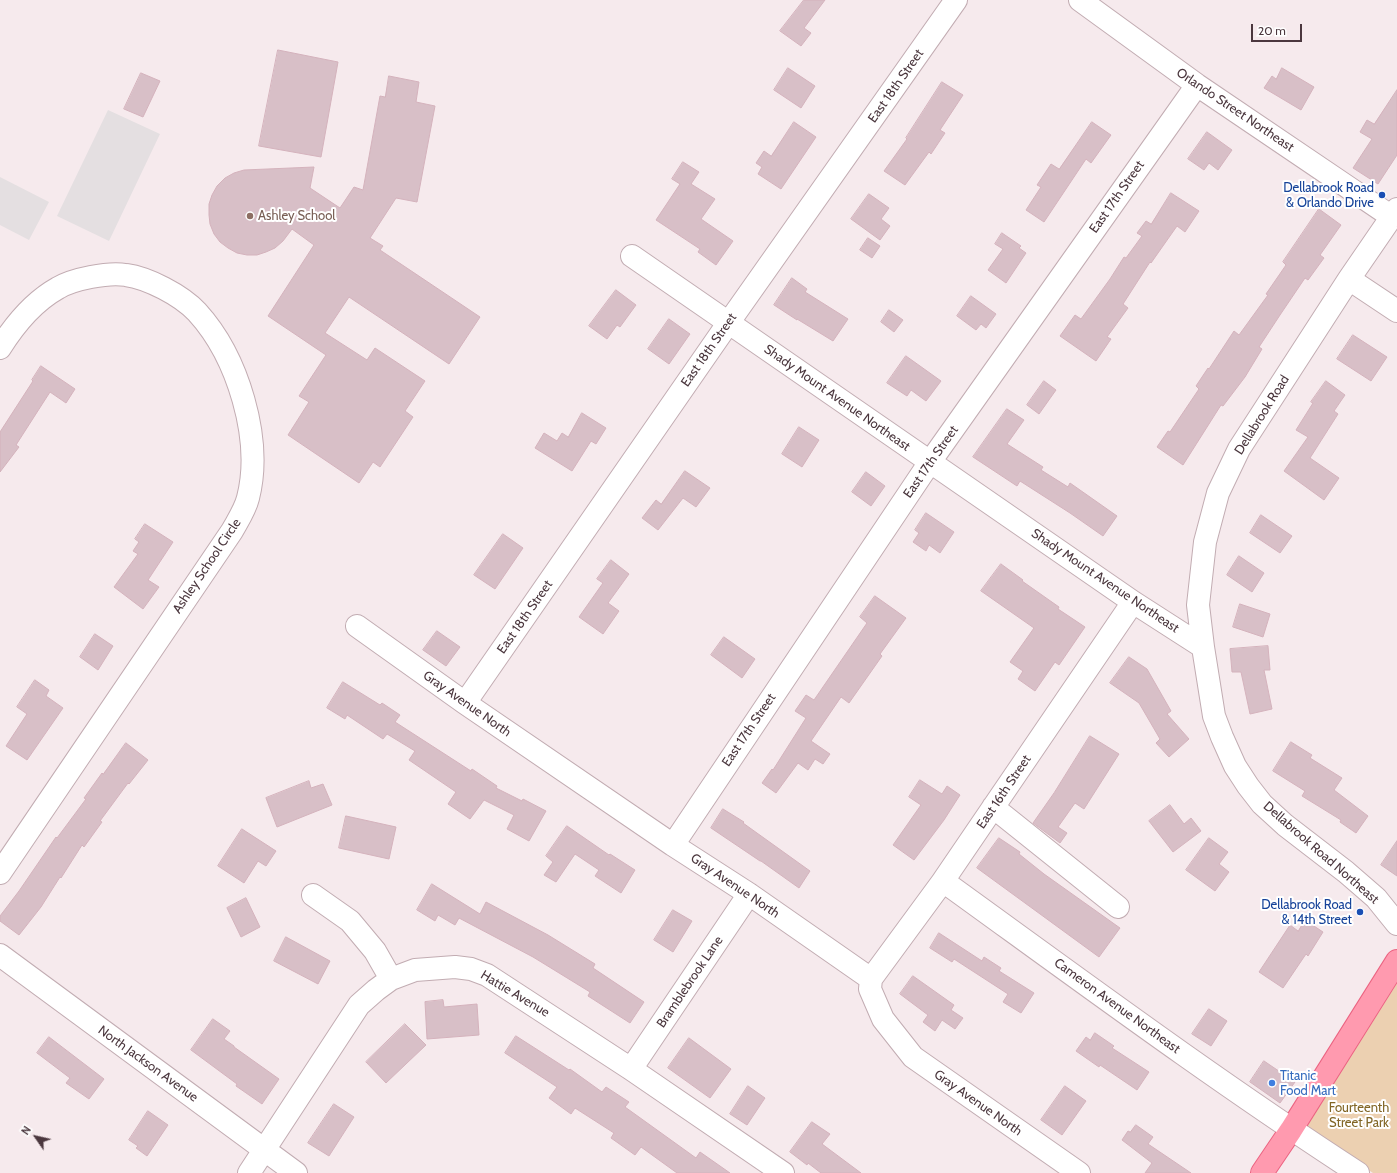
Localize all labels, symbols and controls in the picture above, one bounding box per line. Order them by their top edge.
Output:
scale bar [1253,16,1304,42]
text: 20 m [1258,23,1286,38]
street label: East 18th Street [865,46,927,126]
street label: Orlando Street Northeast [1173,65,1297,155]
street label: East 17th Street [1086,158,1148,236]
place label: Dellabrook Road & Orlando Drive [1283,180,1374,211]
marker: Dellabrook Road & Orlando Drive [1377,190,1387,200]
place label: Ashley School [258,208,335,224]
marker: Ashley School [245,211,255,221]
street label: East 18th Street [678,310,740,390]
street label: Shady Mount Avenue Northeast [761,341,913,455]
street label: Dellabrook Road [1231,372,1293,458]
street label: East 17th Street [900,423,962,501]
street label: Ashley School Circle [169,516,245,616]
street label: Shady Mount Avenue Northeast [1028,526,1182,636]
street label: East 18th Street [494,577,556,657]
street label: Gray Avenue North [420,668,514,740]
street label: East 17th Street [719,691,779,769]
street label: East 16th Street [974,752,1034,832]
street label: Dellabrook Road Northeast [1260,799,1382,907]
street label: Gray Avenue North [688,850,782,922]
place label: Dellabrook Road & 14th Street [1261,897,1352,928]
marker: Dellabrook Road & 14th Street [1355,907,1365,917]
street label: Bramblebrook Lane [654,933,726,1031]
street label: Cameron Avenue Northeast [1051,955,1183,1057]
street label: Hattie Avenue [478,967,552,1021]
street label: North Jackson Avenue [95,1023,201,1105]
street label: Gray Avenue North [931,1067,1025,1139]
place label: Titanic Food Mart [1280,1068,1336,1099]
marker: Titanic Food Mart [1267,1078,1277,1088]
park label: Fourteenth Street Park [1329,1100,1389,1131]
north arrow [16,1117,56,1157]
text: N [18,1123,34,1137]

